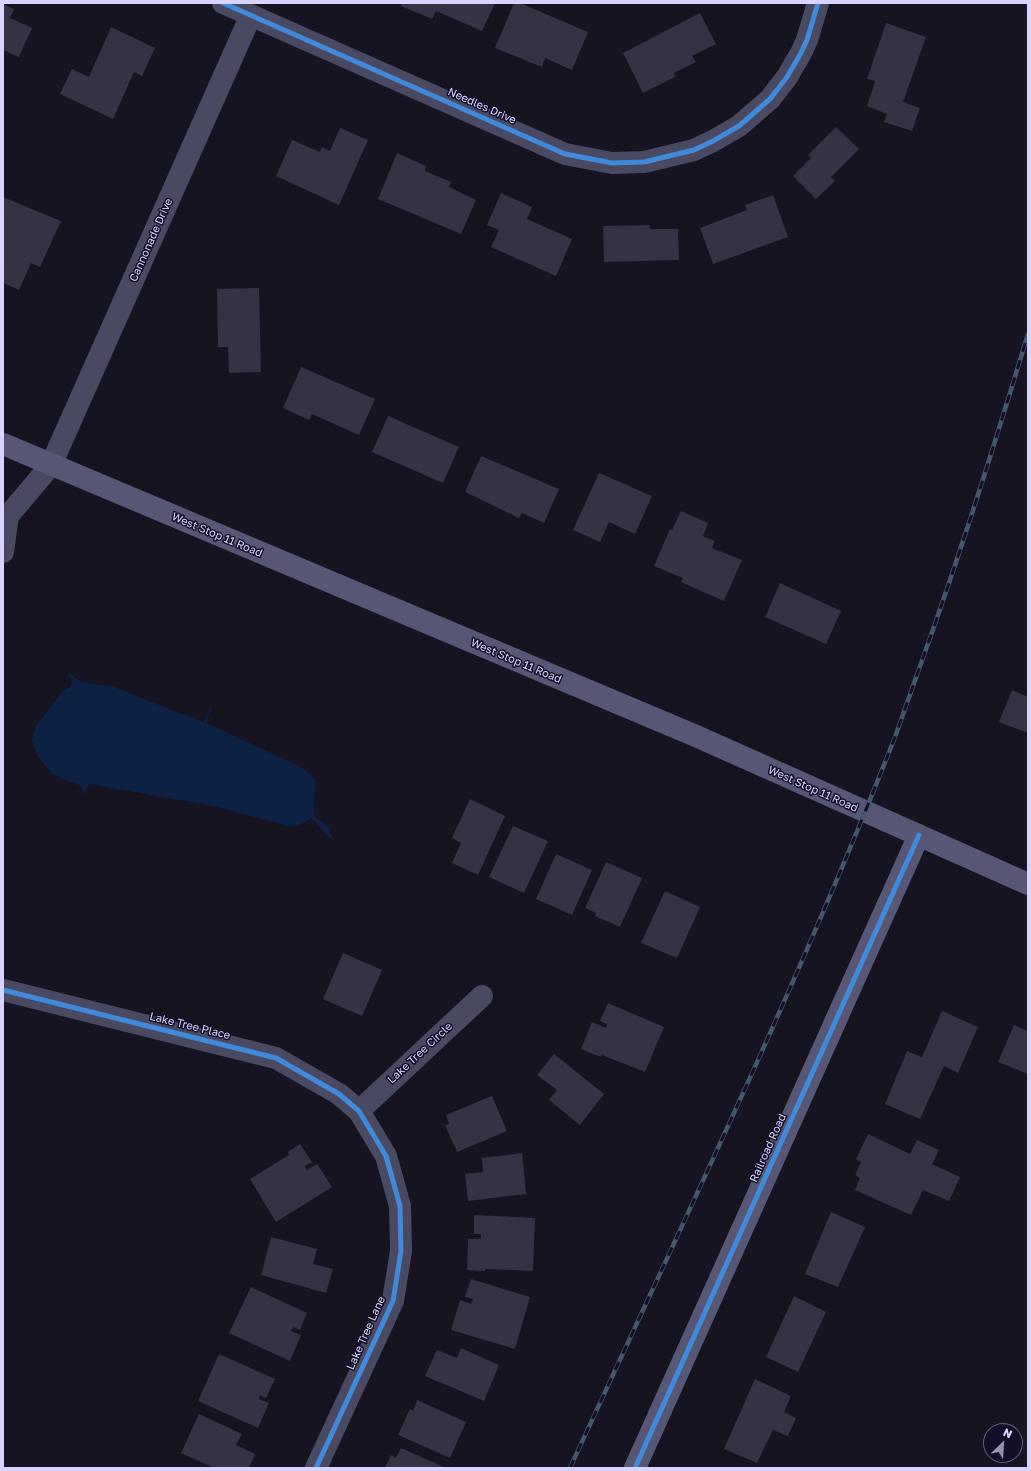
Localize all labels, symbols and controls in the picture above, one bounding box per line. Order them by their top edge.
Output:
street label: Needles Drive [446,85,518,127]
street label: Cannonade Drive [127,196,175,284]
street label: West Stop 11 Road [170,510,264,560]
street label: West Stop 11 Road [469,636,563,686]
street label: West Stop 11 Road [766,763,860,815]
street label: Lake Tree Place [148,1010,232,1042]
street label: Lake Tree Circle [385,1020,455,1086]
street label: Railroad Road [747,1112,789,1184]
street label: Lake Tree Lane [344,1294,388,1372]
north arrow [983,1423,1023,1463]
text: N [1001,1425,1014,1440]

